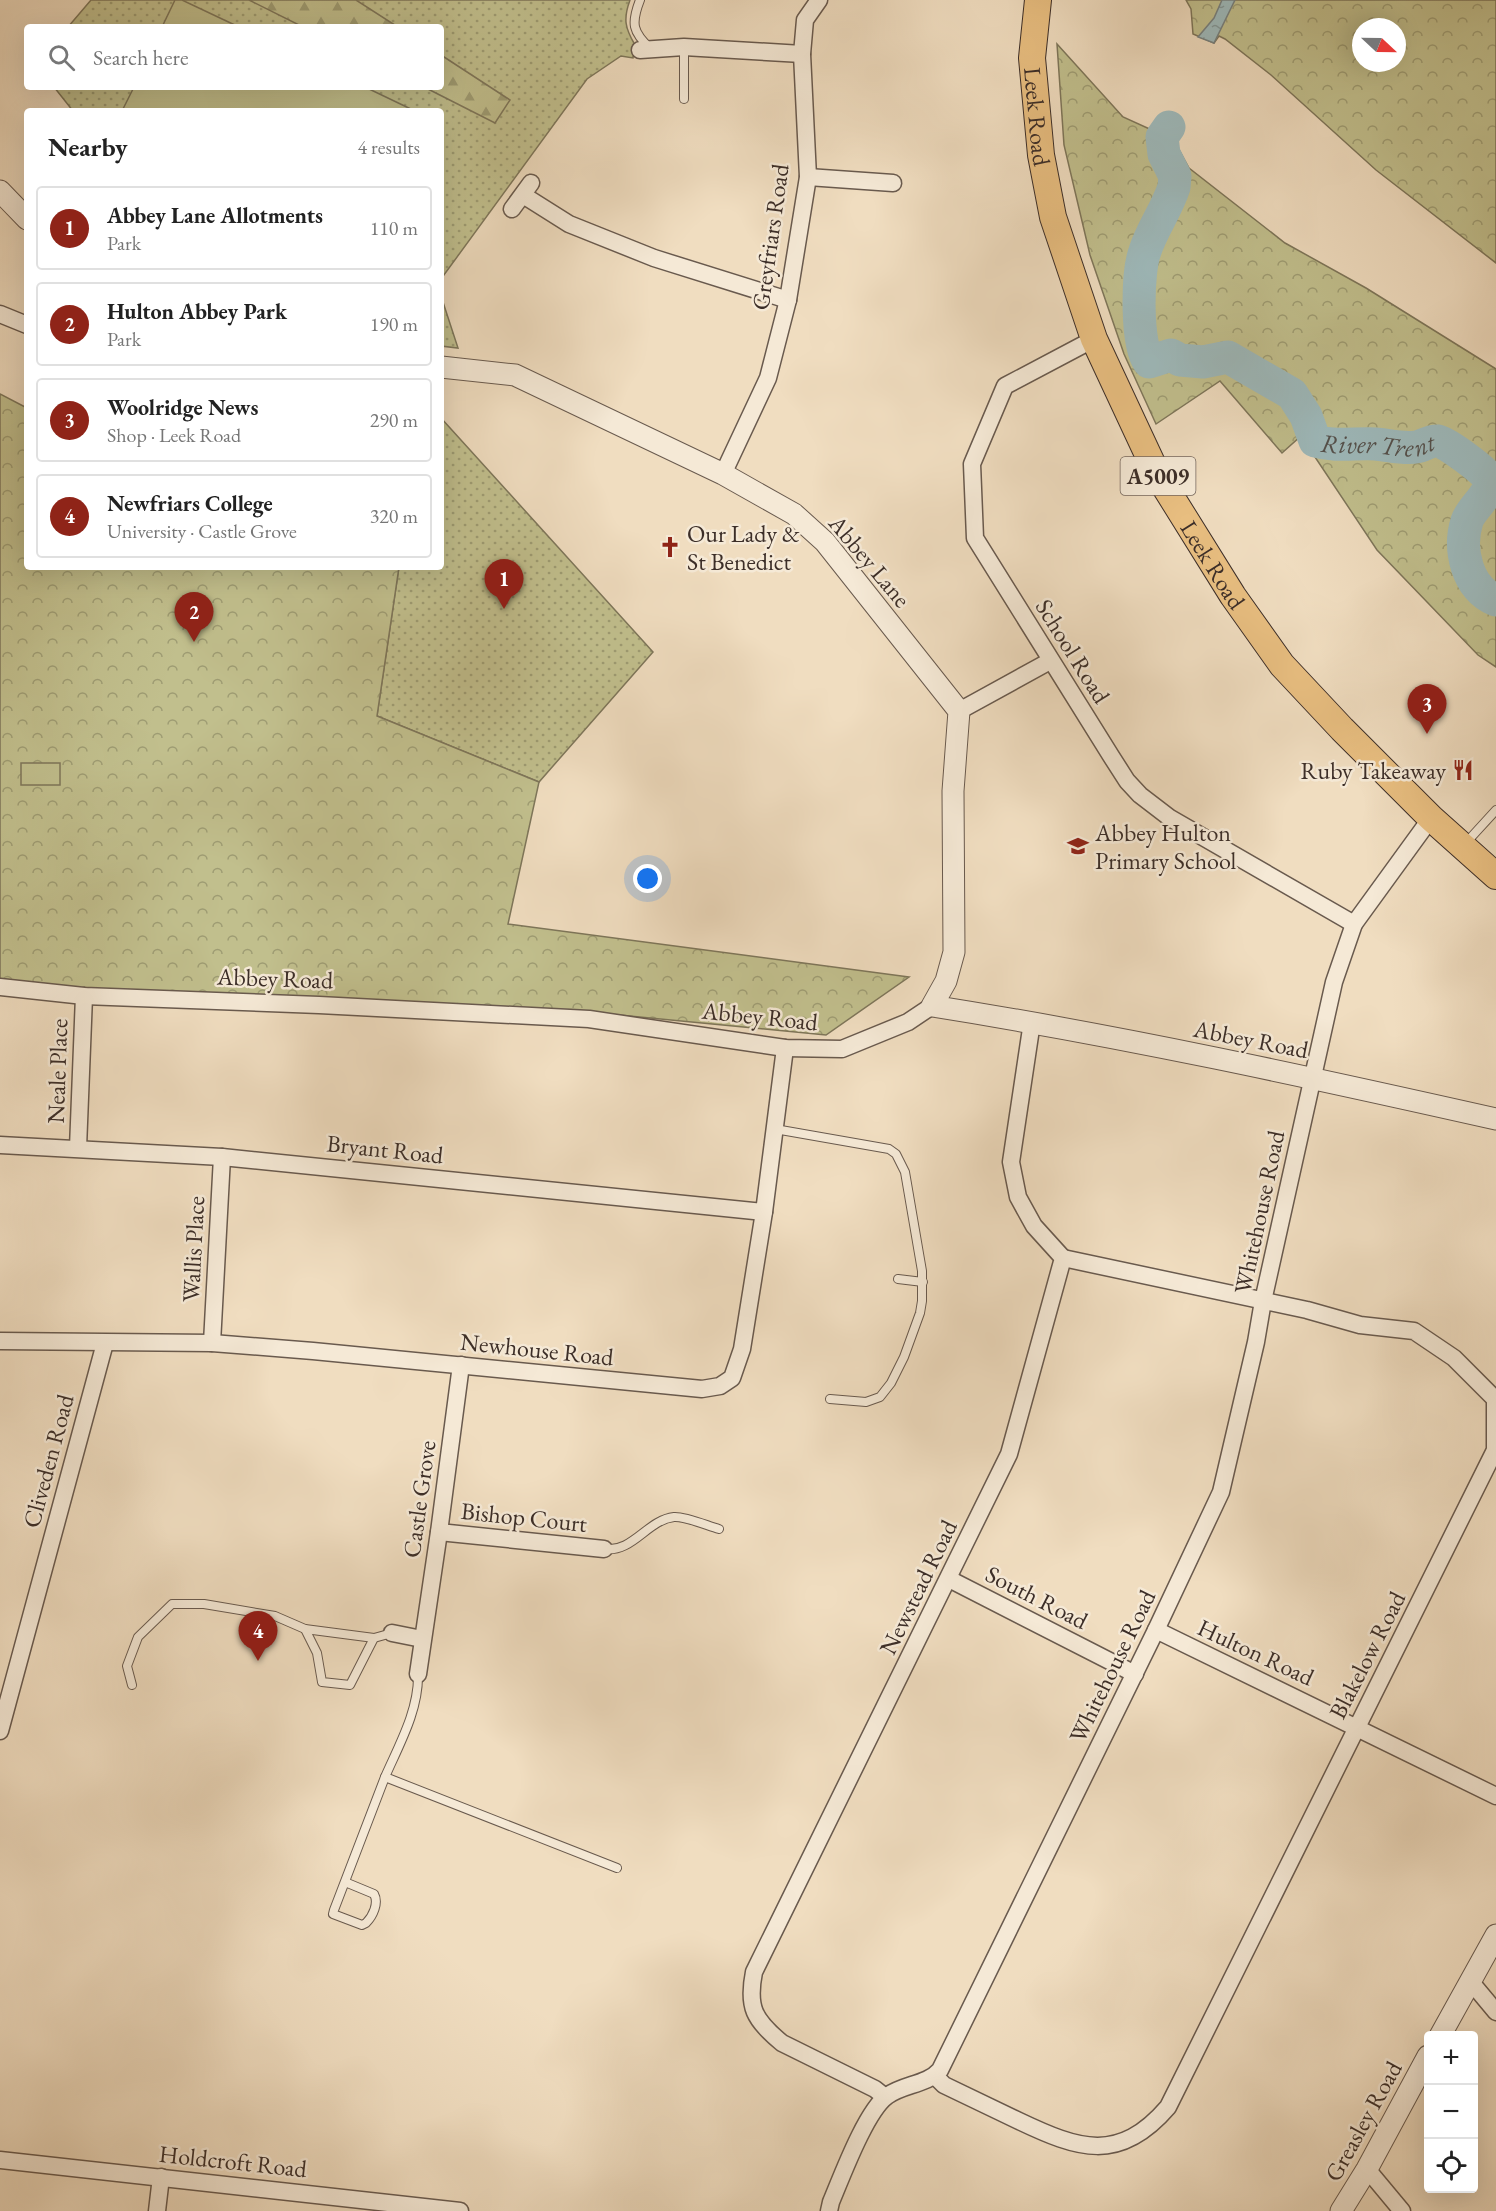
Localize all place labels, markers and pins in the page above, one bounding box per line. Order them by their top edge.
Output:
place label: Our Lady & St Benedict [687,518,800,577]
church icon: Our Lady & St Benedict [658,535,682,559]
pin: 1 [484,560,524,609]
pin: 2 [174,592,214,642]
pin: 3 [1408,684,1446,734]
place label: Ruby Takeaway [1300,755,1446,786]
restaurant icon: Ruby Takeaway [1451,758,1475,782]
place label: Abbey Hulton Primary School [1094,817,1236,876]
school or university icon: Abbey Hulton Primary School [1066,834,1090,858]
pin: 4 [238,1612,278,1661]

